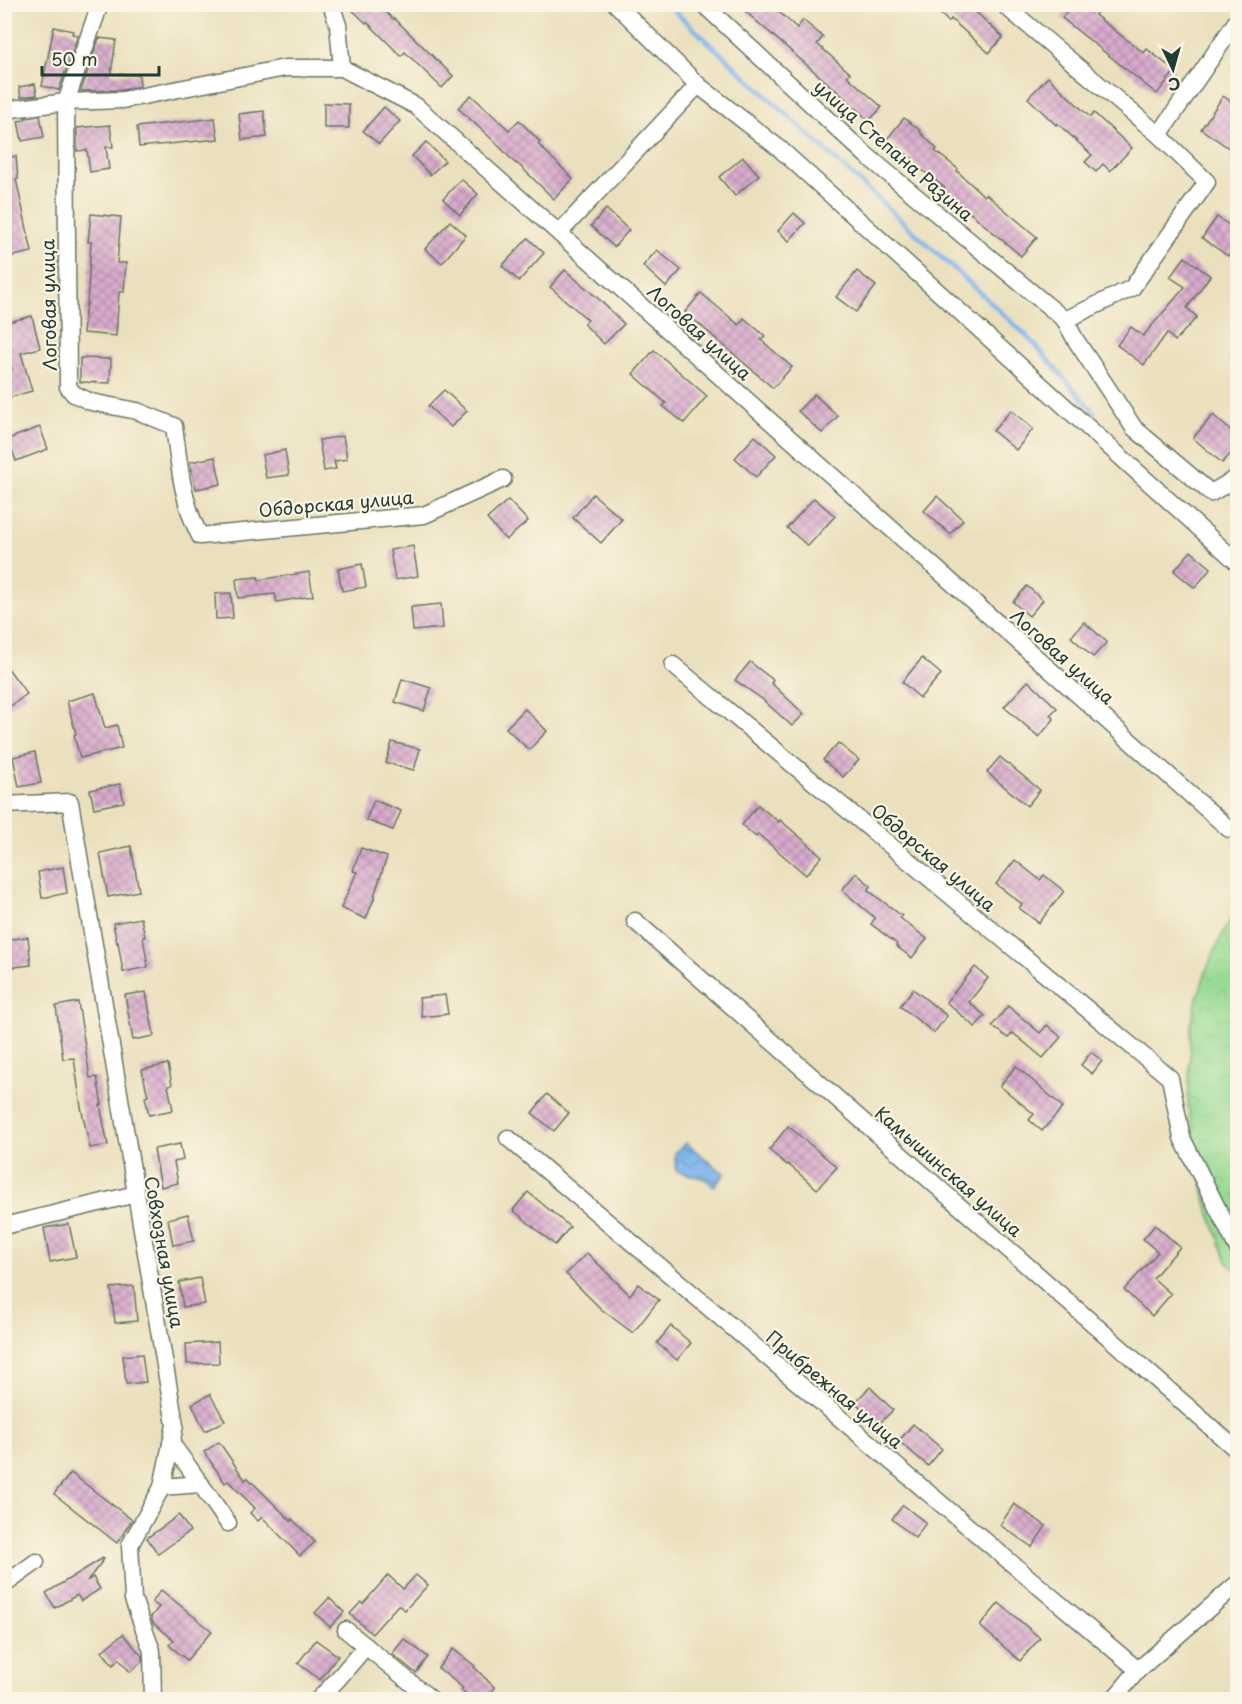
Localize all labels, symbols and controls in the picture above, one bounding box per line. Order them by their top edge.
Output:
scale bar [42,39,159,77]
north arrow [1143,39,1203,99]
text: 50 m [51,45,98,72]
text: С [1167,72,1181,97]
street label: улица Степана Разина [808,73,980,227]
street label: Логовая улица [33,238,63,371]
street label: Логовая улица [642,278,758,387]
street label: Обдорская улица [257,483,415,523]
street label: Логовая улица [1005,602,1121,711]
street label: Обдорская улица [866,797,1003,918]
street label: Камышинская улица [869,1099,1029,1243]
street label: Совхозная улица [138,1174,192,1331]
street label: Прибрежная улица [761,1324,910,1455]

